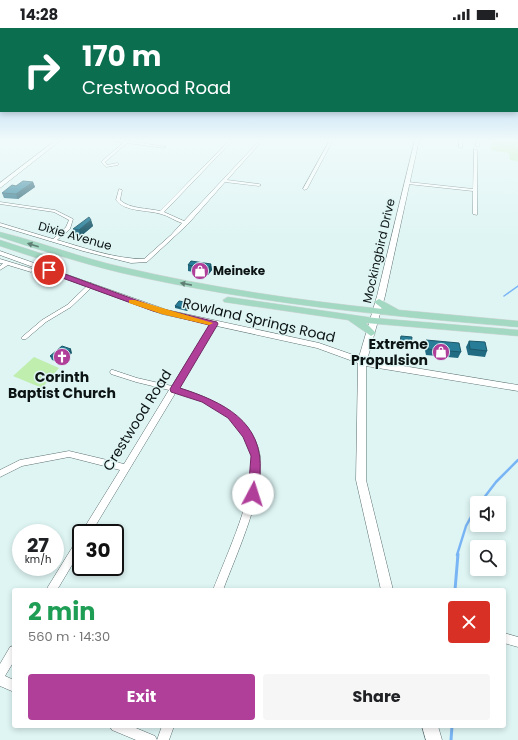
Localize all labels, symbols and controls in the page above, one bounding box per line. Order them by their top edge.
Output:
text: 14:28 [20,4,58,25]
text: 170 m [82,37,161,76]
icon: right [16,44,68,96]
text: Crestwood Road [82,75,231,100]
street label: Mockingbird Drive [358,197,399,305]
street label: Dixie Avenue [36,217,114,254]
one-way arrow [26,241,38,247]
pin [32,253,66,287]
icon: arrive [38,259,60,281]
shop icon: Meineke [190,261,210,281]
place label: Meineke [213,262,266,279]
one-way arrow [180,280,192,286]
street label: Rowland Springs Road [181,293,337,347]
place label: Extreme Propulsion [351,334,428,370]
shop icon: Extreme Propulsion [431,342,451,362]
church icon: Corinth Baptist Church [52,347,72,367]
street label: Crestwood Road [98,365,176,475]
place label: Corinth Baptist Church [8,367,116,403]
position arrow [232,473,274,515]
map controls [470,496,506,576]
button: sound [470,496,506,532]
speed limit sign: 30 [72,524,124,576]
text: 27 [27,531,49,559]
button: search [470,540,506,576]
text: km/h [25,552,51,567]
text: 2 min [28,595,95,628]
button: close [448,601,490,643]
text: 560 m · 14:30 [28,627,110,646]
button: Exit [28,674,255,720]
button: Share [263,674,490,720]

